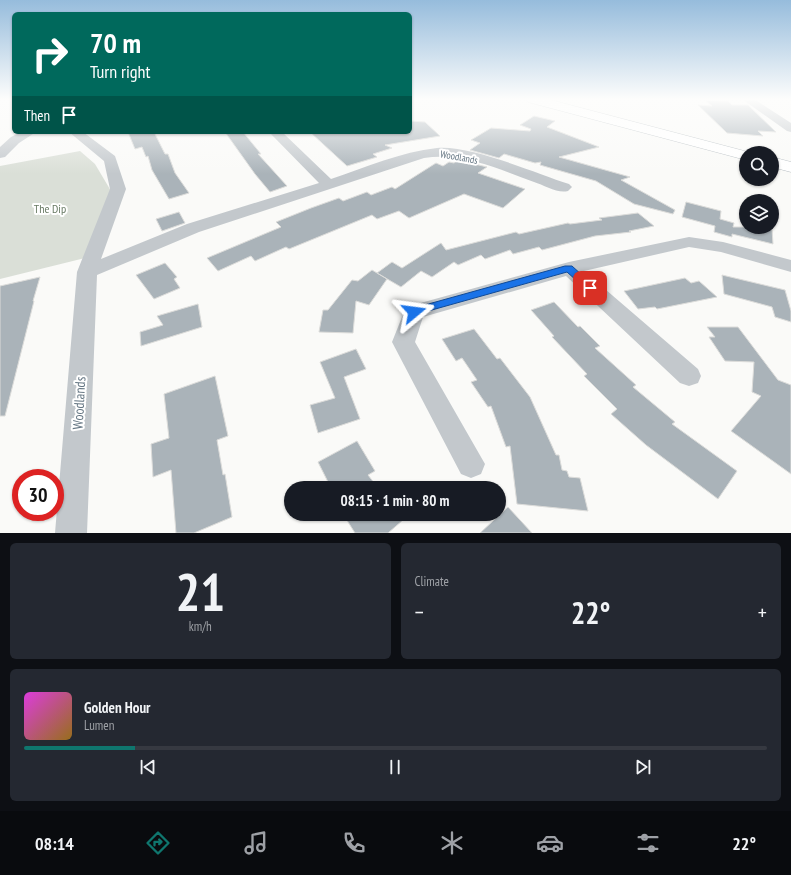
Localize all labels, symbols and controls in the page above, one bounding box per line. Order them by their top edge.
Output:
text: 70 m [90,24,141,61]
icon: right [24,28,76,80]
text: Turn right [90,60,150,83]
icon: arrive [58,104,80,126]
text: Then [24,106,50,125]
map controls [739,146,779,234]
button: search [739,146,779,186]
street label: Woodlands [439,147,479,167]
button: layers [739,194,779,234]
park label: The Dip [34,201,66,216]
pin [573,271,607,305]
icon: arrive [579,277,601,299]
position arrow [393,291,435,333]
street label: Woodlands [69,376,89,430]
speed limit sign: 30 [12,469,64,521]
text: 08:15 · 1 min · 80 m [341,491,449,510]
text: 21 [175,558,225,625]
text: Climate [415,573,449,590]
text: 22° [571,593,611,632]
text: − [415,598,424,626]
text: + [758,598,767,626]
text: km/h [189,618,212,635]
text: Golden Hour [84,698,151,717]
text: Lumen [84,717,114,734]
icon: previous [137,756,159,778]
icon: pause [384,756,406,778]
icon: next [632,756,654,778]
icon: directions [144,829,172,857]
icon: music [242,829,270,857]
icon: phone [340,829,368,857]
icon: climate [438,829,466,857]
icon: car [536,829,564,857]
icon: filters [634,829,662,857]
text: 08:14 [35,832,74,855]
text: 22° [732,832,756,855]

